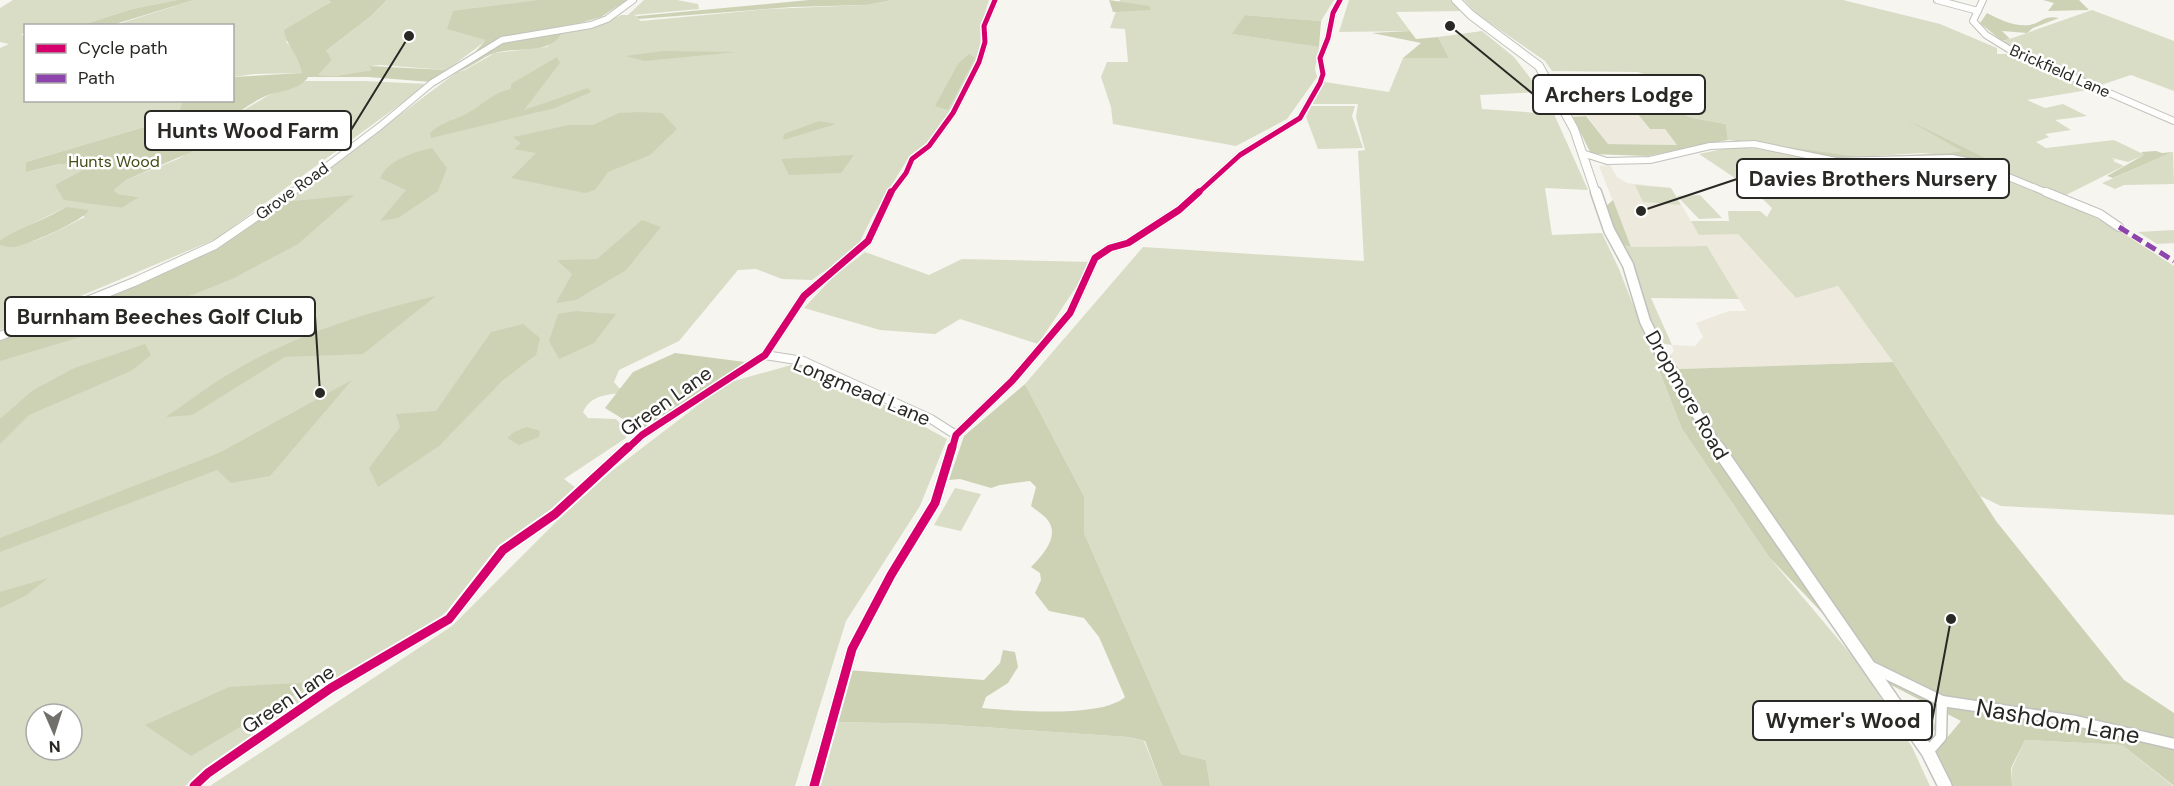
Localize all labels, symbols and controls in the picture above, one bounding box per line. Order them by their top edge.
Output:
legend [24,24,234,102]
text: Cycle path [78,36,168,60]
street label: Brickfield Lane [2006,39,2114,103]
text: Path [78,66,115,90]
callout: Archers Lodge [1533,75,1705,114]
text: Archers Lodge [1545,81,1693,109]
callout: Hunts Wood Farm [145,111,351,150]
text: Hunts Wood Farm [157,117,339,145]
park label: Hunts Wood [68,151,160,172]
street label: Grove Road [251,157,333,225]
callout: Davies Brothers Nursery [1737,159,2009,198]
text: Davies Brothers Nursery [1749,165,1998,193]
callout: Burnham Beeches Golf Club [5,297,315,336]
text: Burnham Beeches Golf Club [17,303,303,331]
street label: Dropmore Road [1639,326,1735,464]
street label: Longmead Lane [789,350,935,432]
street label: Green Lane [615,360,717,442]
street label: Green Lane [237,659,339,739]
street label: Nashdom Lane [1974,691,2142,751]
callout: Wymer's Wood [1753,701,1932,740]
north arrow [24,702,84,762]
text: Wymer's Wood [1766,707,1920,735]
text: N [48,736,61,757]

